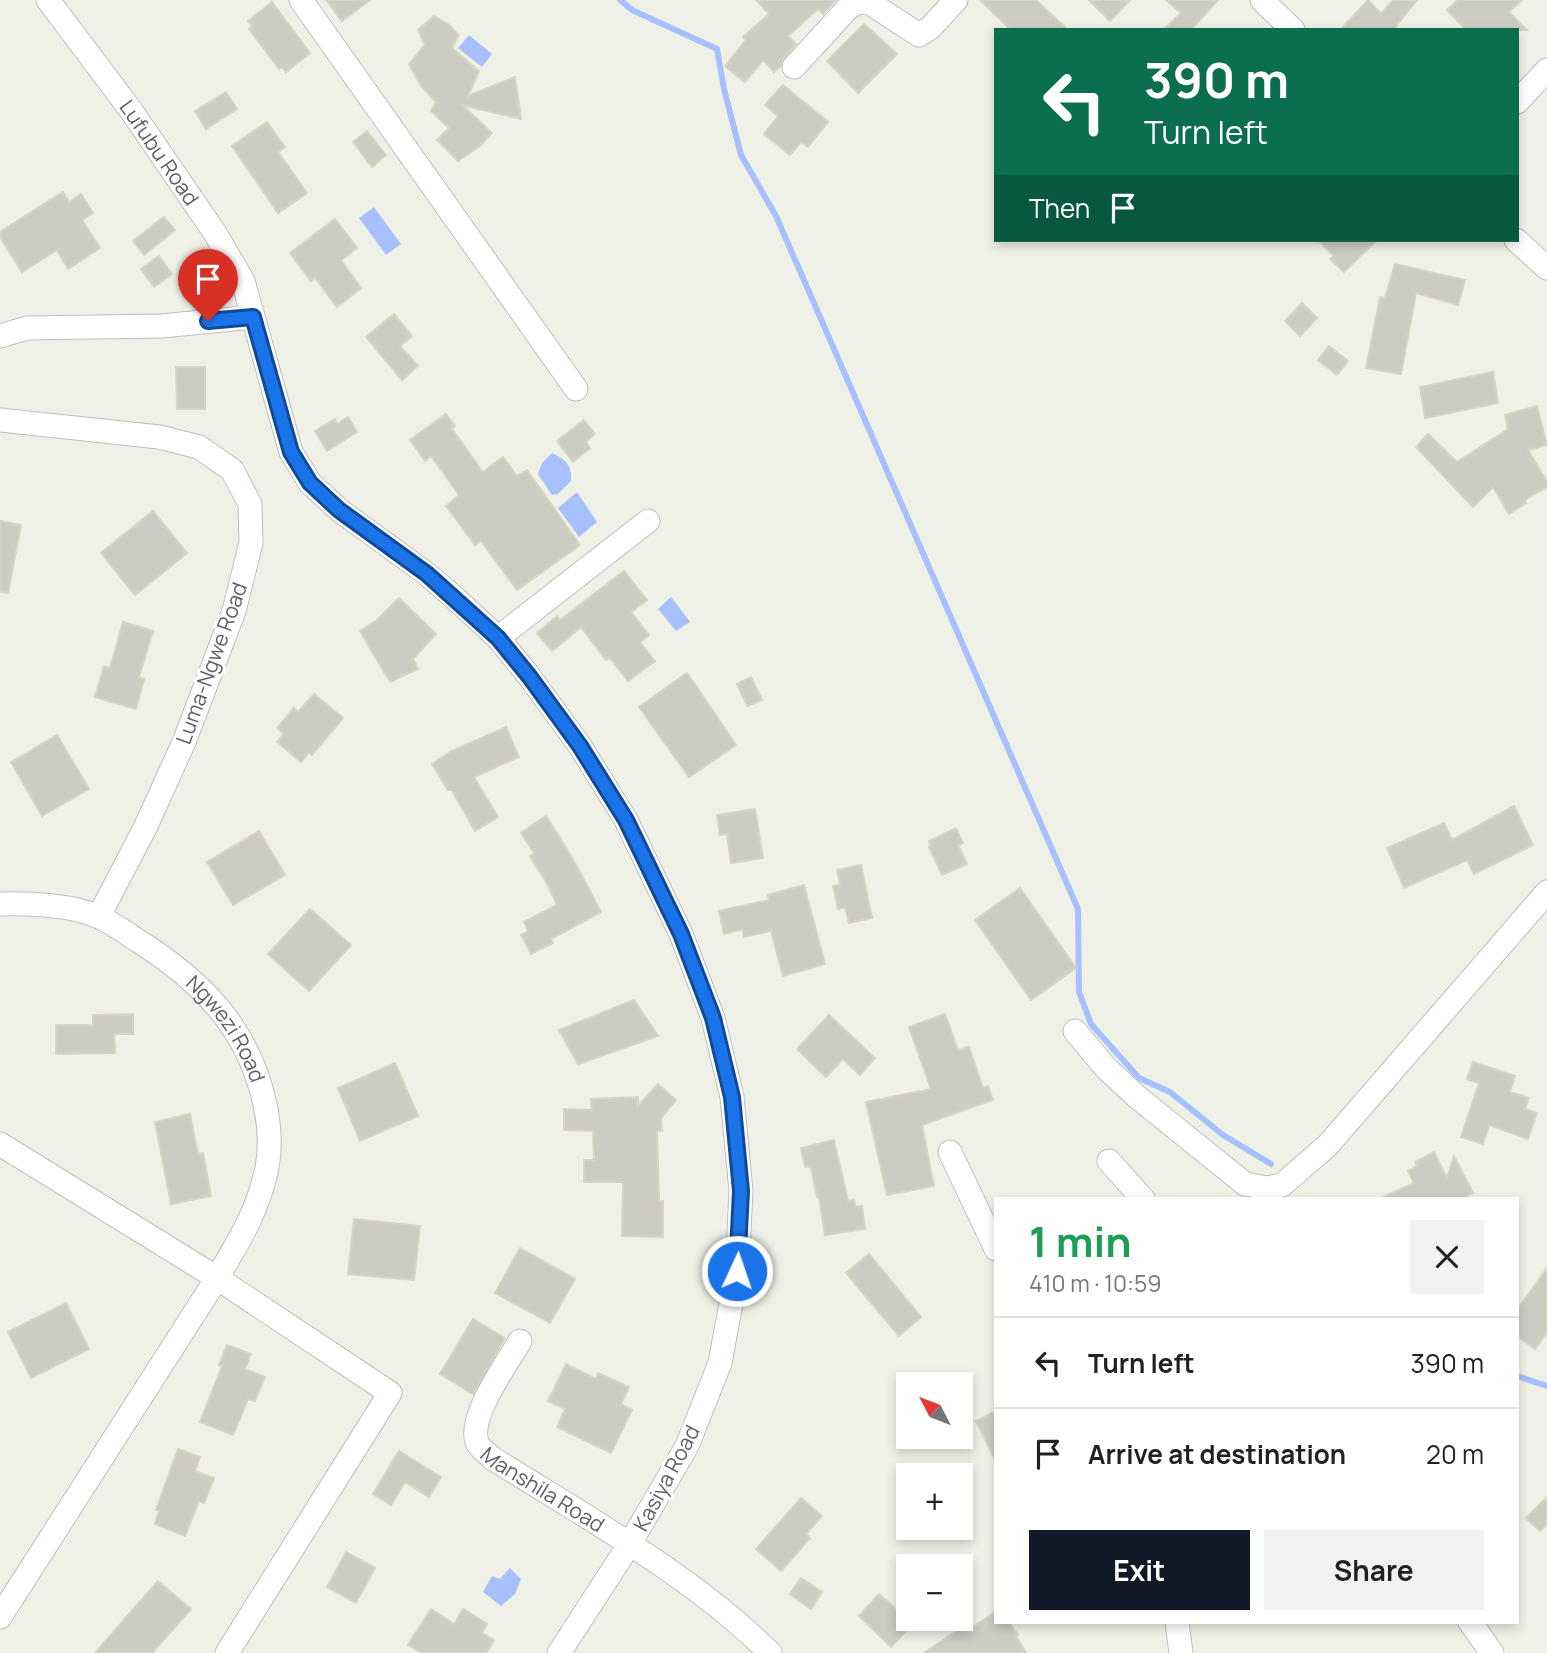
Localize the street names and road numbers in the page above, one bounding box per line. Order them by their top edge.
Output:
street label: Lufubu Road [114,94,206,211]
street label: Luma-Ngwe Road [169,578,253,748]
street label: Ngwezi Road [180,969,272,1086]
street label: Kasiya Road [626,1420,706,1536]
street label: Manshila Road [475,1440,610,1538]

